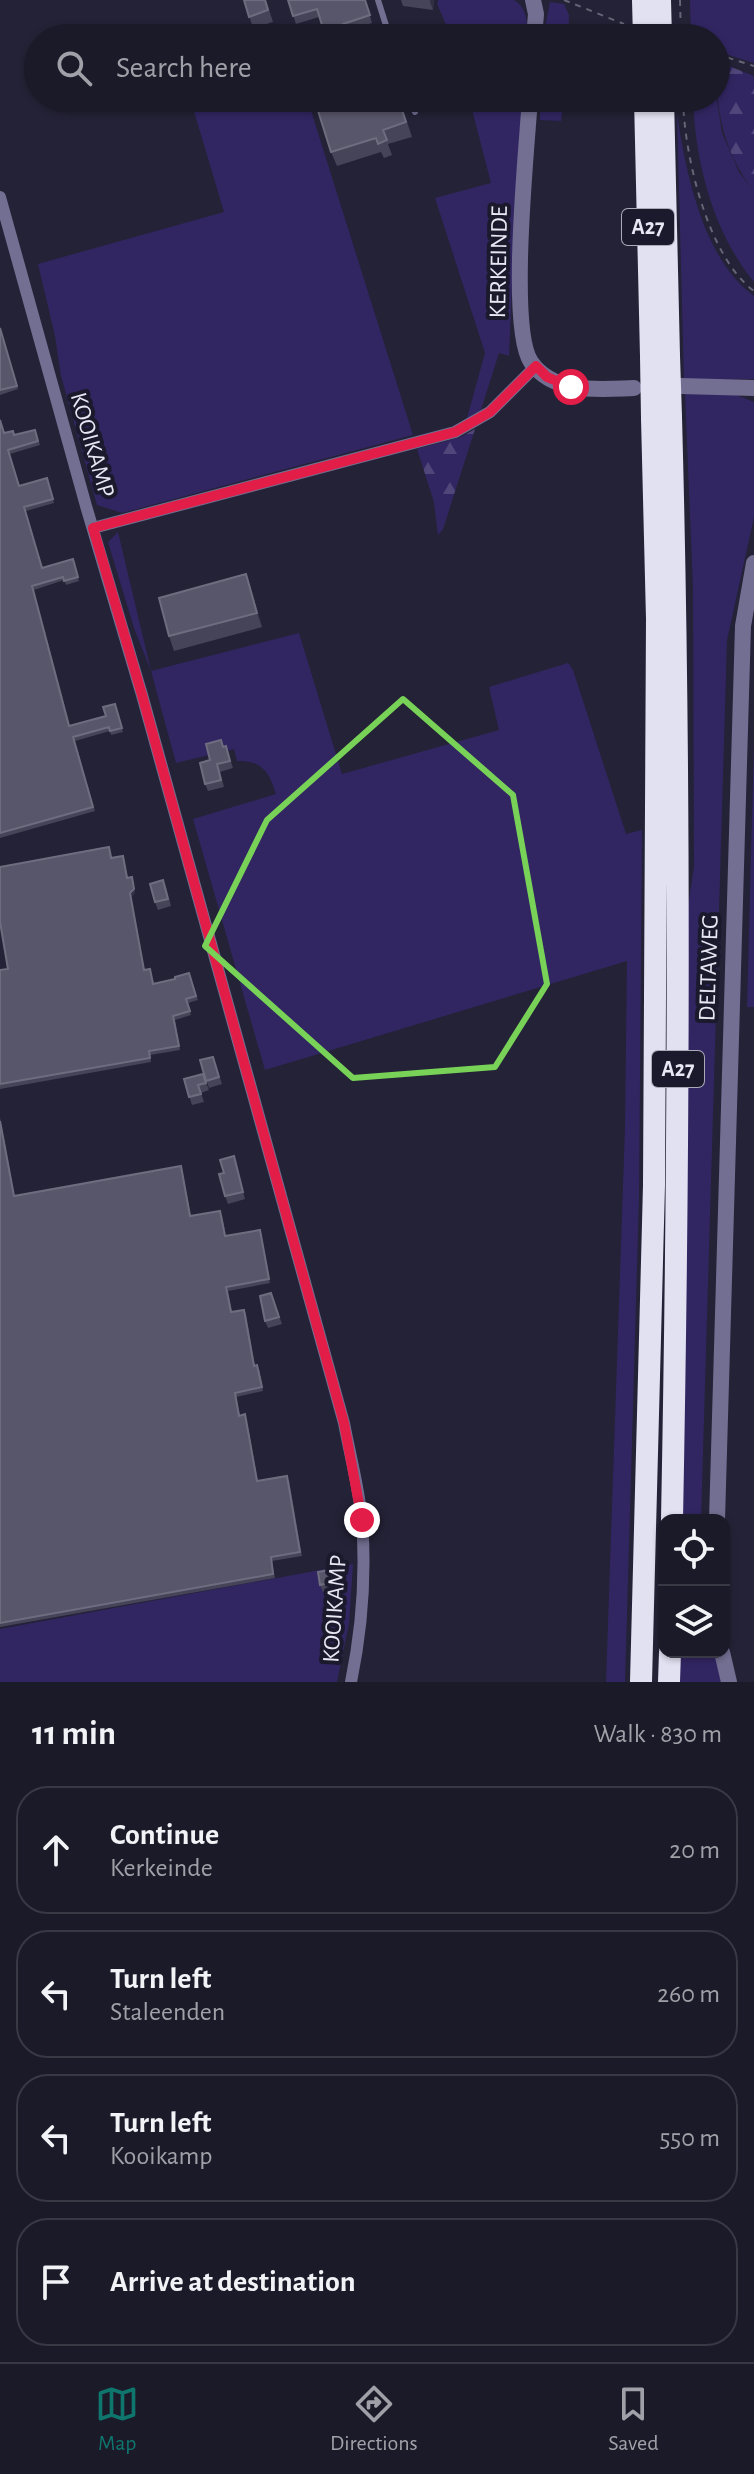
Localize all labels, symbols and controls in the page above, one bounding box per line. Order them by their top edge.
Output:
search box [24,24,730,112]
icon: search [52,46,96,90]
text: Search here [116,53,252,83]
street label: KERKEINDE [486,205,512,319]
road number: A27 [622,209,674,245]
route start [553,369,589,405]
street label: KOOIKAMP [66,390,118,500]
street label: DELTAWEG [695,914,723,1022]
road number: A27 [652,1051,704,1087]
route end [344,1502,380,1538]
map controls [658,1514,730,1658]
button: locate [658,1514,730,1586]
street label: KOOIKAMP [319,1554,351,1664]
button: layers [658,1586,730,1658]
text: 11 min [32,1717,116,1751]
text: Walk · 830 m [594,1721,722,1747]
text: Continue [110,1820,219,1850]
icon: ahead [34,1828,78,1872]
text: 20 m [669,1837,720,1863]
text: Kerkeinde [110,1855,213,1881]
text: Turn left [110,1964,211,1994]
icon: left [34,1972,78,2016]
text: 260 m [657,1981,720,2007]
text: Staleenden [110,1999,225,2025]
text: Turn left [110,2108,211,2138]
icon: left [34,2116,78,2160]
text: 550 m [659,2125,720,2151]
text: Kooikamp [110,2143,213,2169]
icon: arrive [34,2260,78,2304]
text: Arrive at destination [110,2267,356,2297]
tab: Map [95,2382,139,2456]
tab: Directions [330,2382,418,2456]
tab: Saved [608,2382,659,2456]

